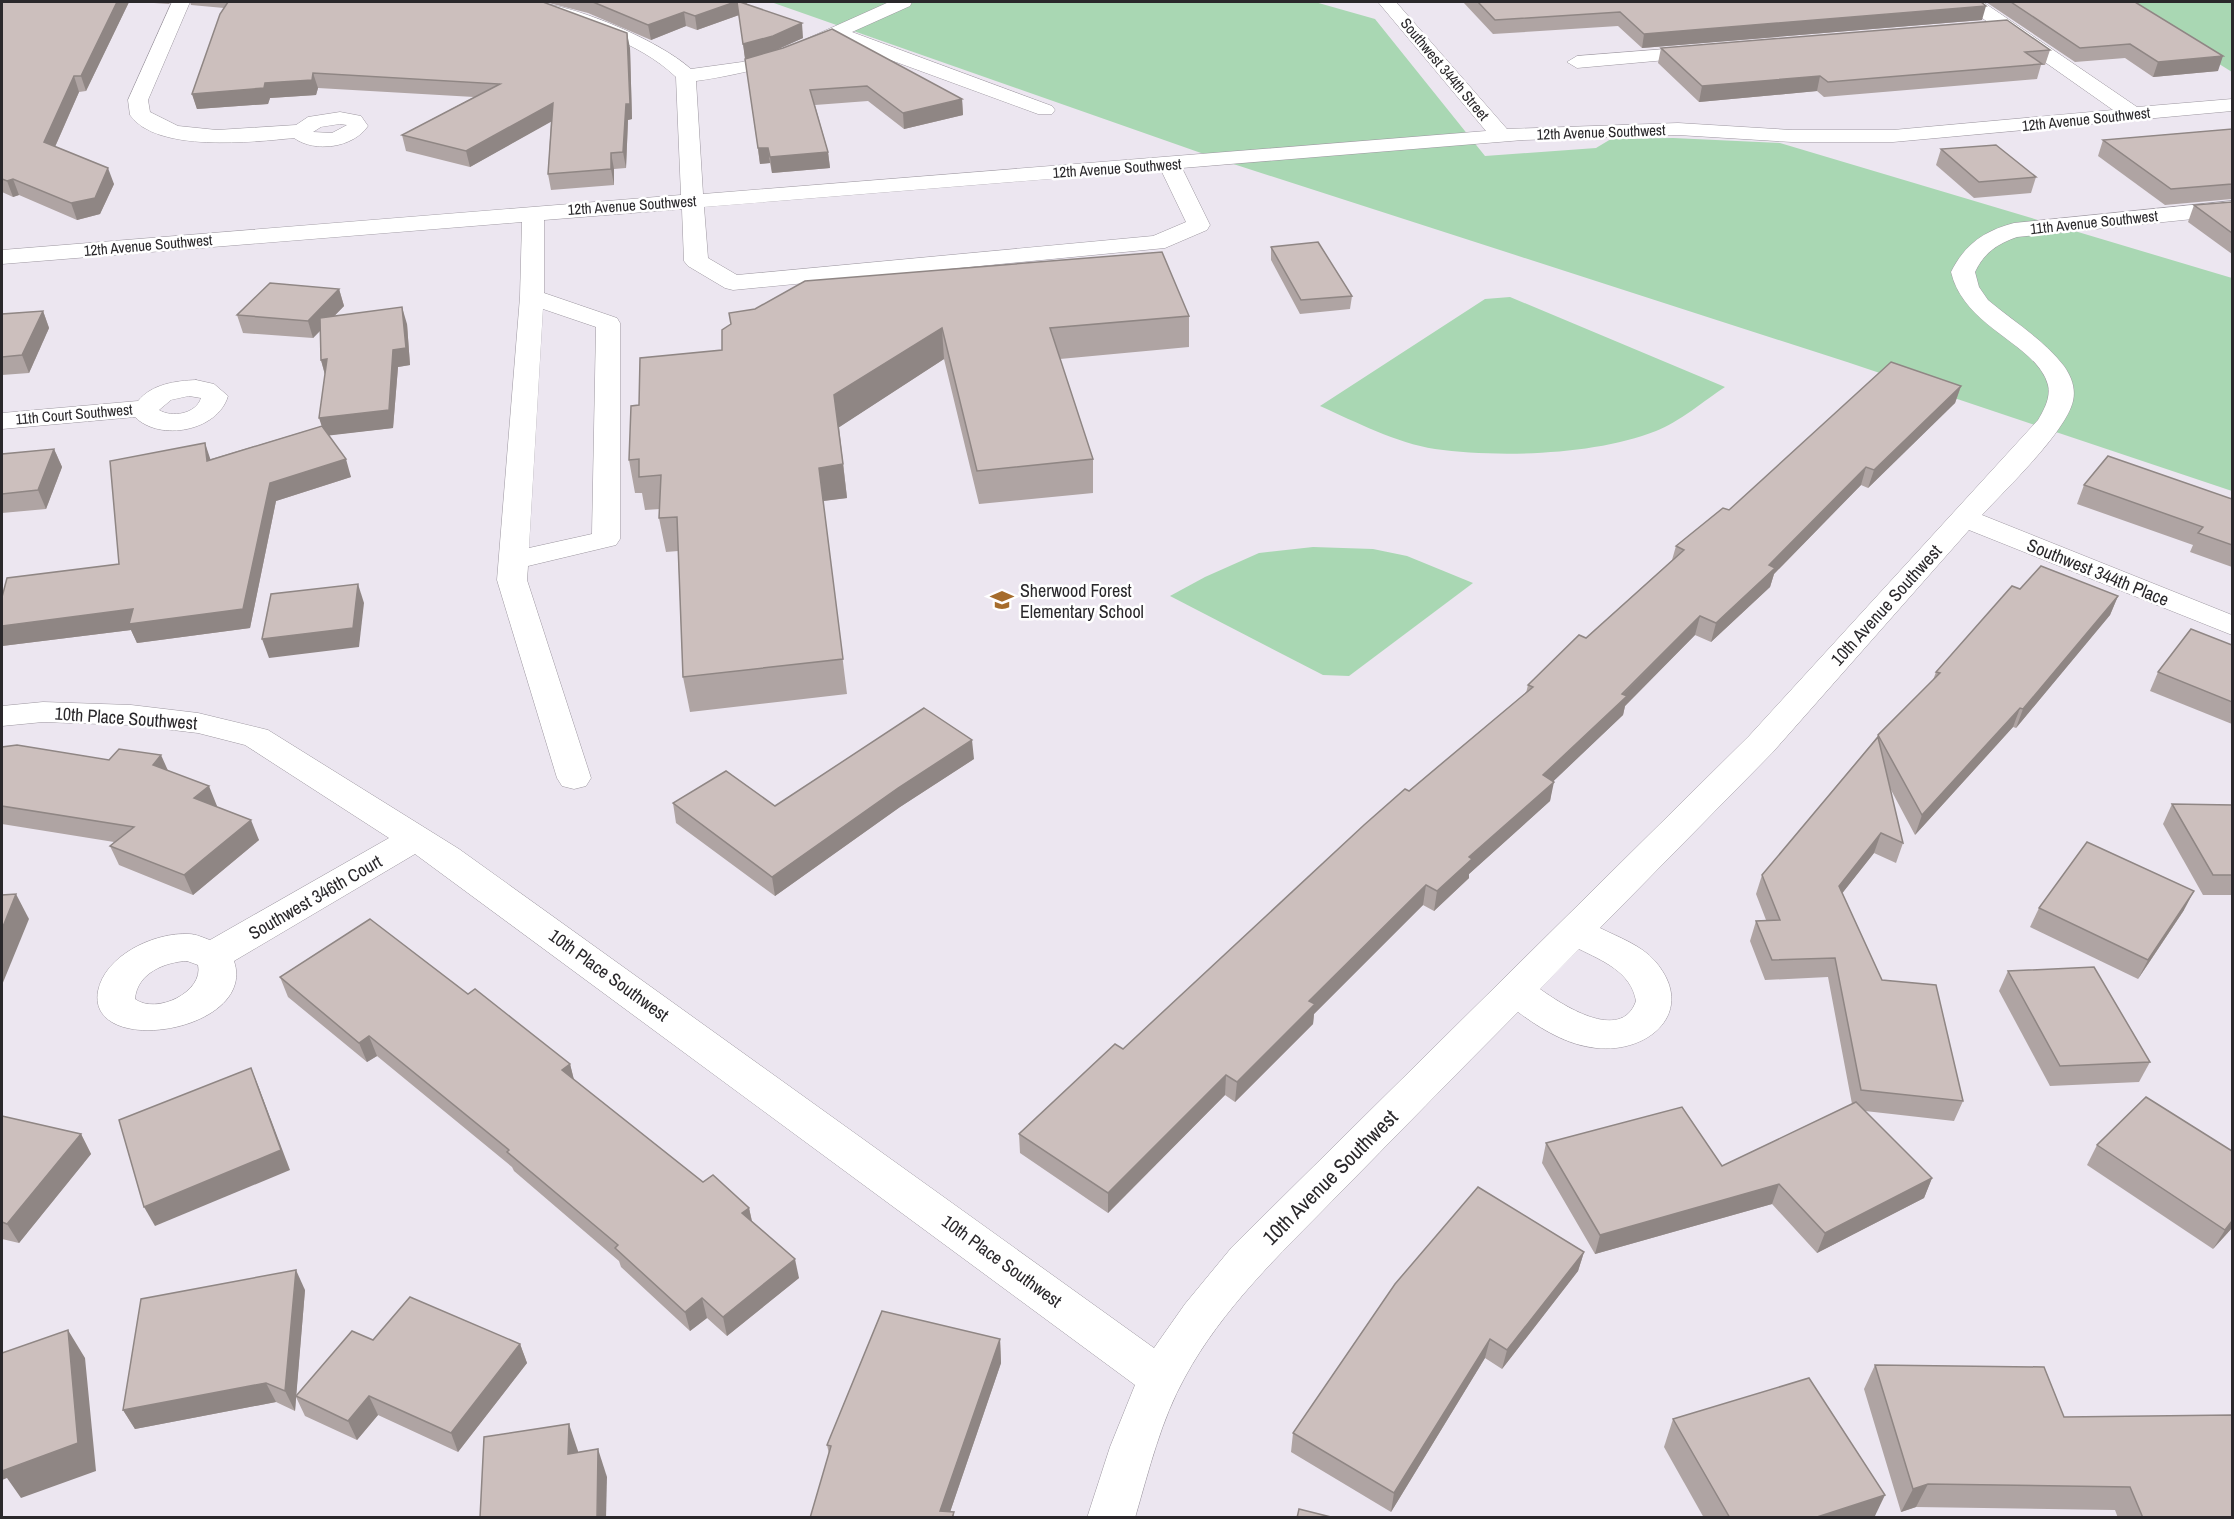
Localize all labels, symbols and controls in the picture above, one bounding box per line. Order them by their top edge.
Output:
street label: Southwest 344th Street [1396,13,1495,125]
street label: 12th Avenue Southwest [2021,102,2152,136]
street label: 12th Avenue Southwest [1536,119,1666,145]
street label: 12th Avenue Southwest [1052,153,1183,183]
street label: 12th Avenue Southwest [567,190,698,220]
street label: 11th Avenue Southwest [2029,205,2159,239]
street label: 12th Avenue Southwest [83,229,214,261]
street label: 11th Court Southwest [15,398,134,430]
street label: Southwest 344th Place [2023,532,2173,612]
street label: 10th Avenue Southwest [1825,539,1947,671]
place label: Sherwood Forest Elementary School [1020,578,1144,624]
school or university icon: Sherwood Forest Elementary School [989,587,1015,613]
street label: 10th Place Southwest [54,701,198,735]
street label: Southwest 346th Court [244,849,386,945]
street label: 10th Place Southwest [544,923,674,1027]
street label: 10th Avenue Southwest [1256,1103,1404,1251]
street label: 10th Place Southwest [937,1209,1067,1313]

